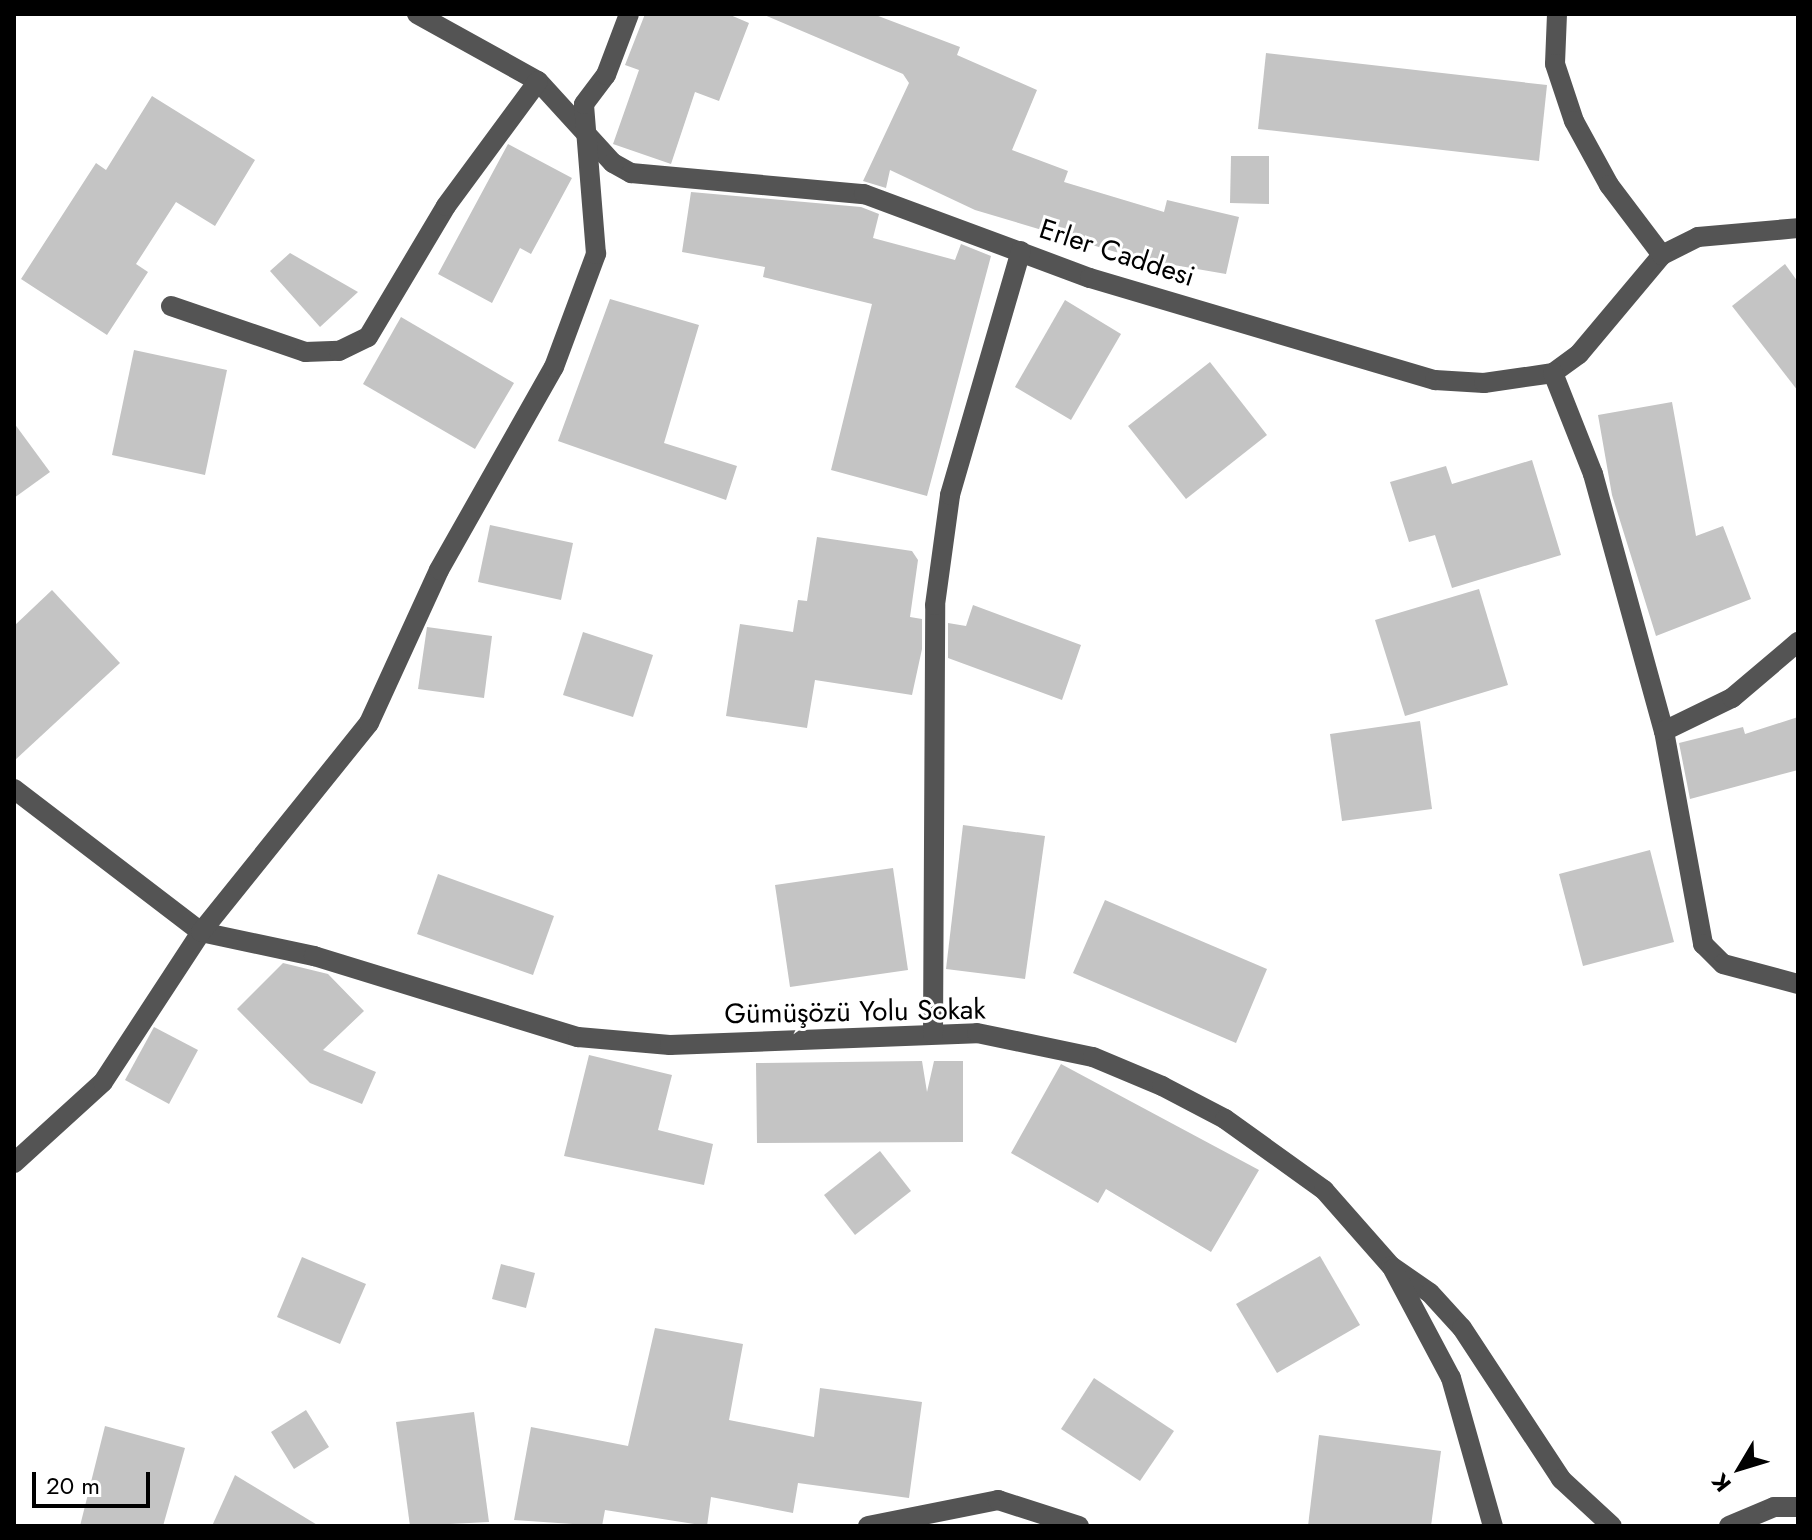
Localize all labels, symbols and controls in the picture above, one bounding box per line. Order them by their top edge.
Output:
street label: Erler Caddesi [1035,212,1199,294]
street label: Gümüşözü Yolu Sokak [724,993,986,1031]
north arrow [1700,1428,1780,1508]
scale bar [36,1456,154,1506]
text: K [1704,1467,1738,1499]
text: 20 m [46,1468,100,1503]

